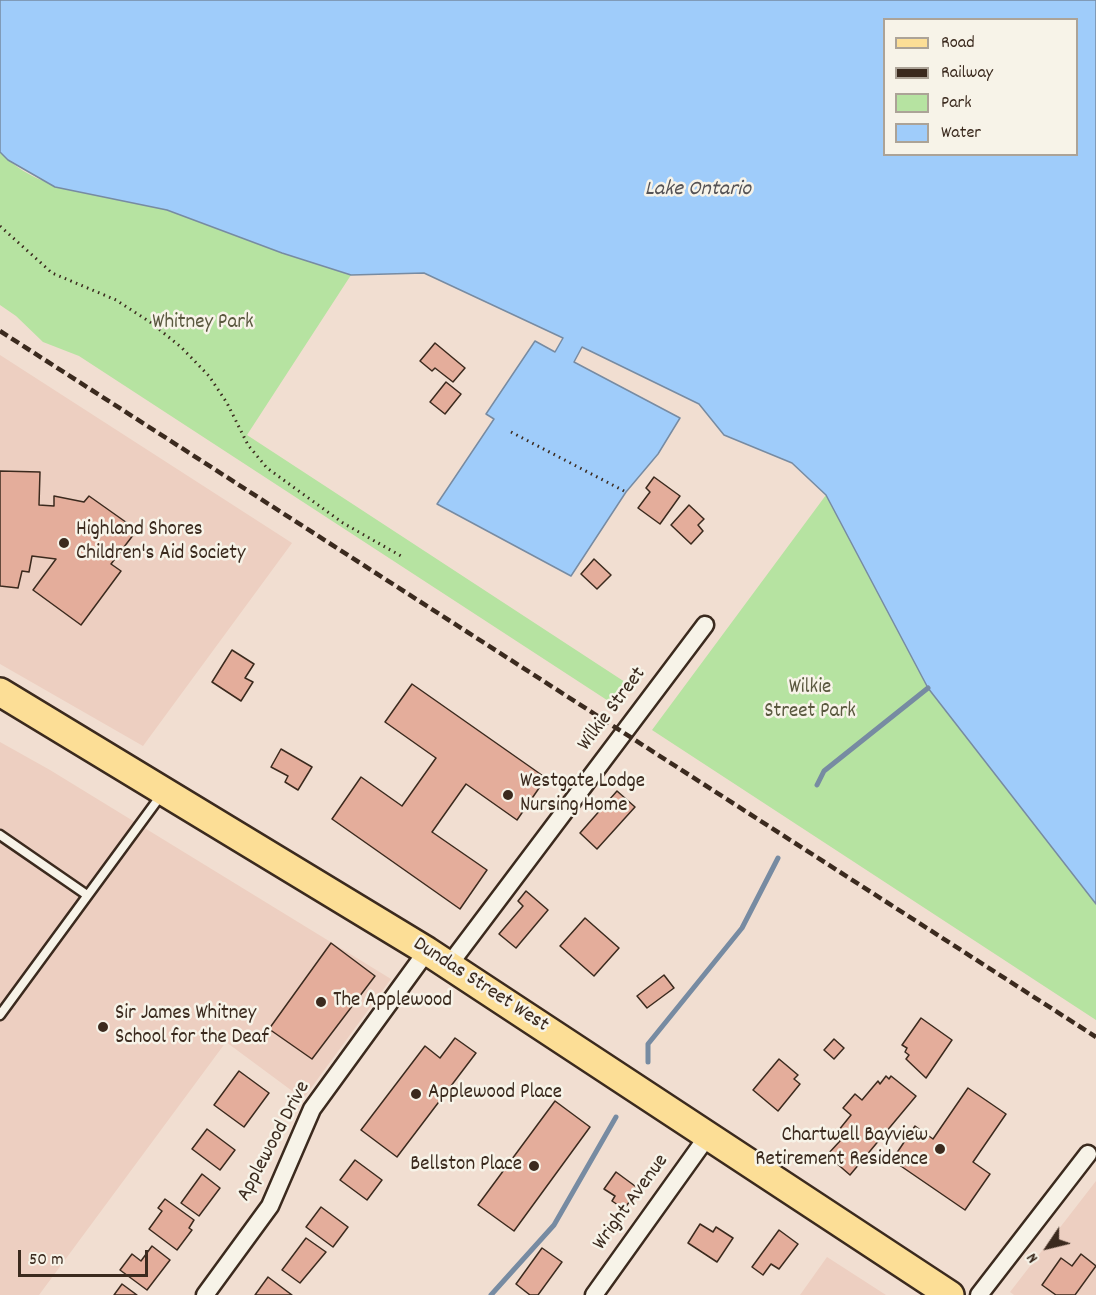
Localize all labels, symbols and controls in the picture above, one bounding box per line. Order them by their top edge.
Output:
legend [883,18,1078,156]
text: Road [941,31,975,56]
text: Railway [941,61,993,86]
text: Park [941,91,972,116]
text: Water [941,121,981,146]
water label: Lake Ontario [645,178,751,204]
park label: Whitney Park [152,311,254,337]
place label: Highland Shores Children's Aid Society [76,518,246,568]
marker: Highland Shores Children's Aid Society [57,536,71,550]
street label: Wilkie Street [573,663,653,757]
park label: Wilkie Street Park [764,676,856,726]
place label: Westgate Lodge Nursing Home [520,770,645,820]
marker: Westgate Lodge Nursing Home [501,788,515,802]
street label: Dundas Street West [407,933,553,1039]
place label: The Applewood [333,989,452,1015]
marker: The Applewood [314,995,328,1009]
place label: Sir James Whitney School for the Deaf [115,1002,269,1052]
marker: Sir James Whitney School for the Deaf [96,1020,110,1034]
street label: Applewood Drive [233,1078,317,1206]
place label: Applewood Place [428,1081,562,1107]
marker: Applewood Place [409,1087,423,1101]
place label: Chartwell Bayview Retirement Residence [755,1124,928,1174]
marker: Chartwell Bayview Retirement Residence [933,1142,947,1156]
street label: Wright Avenue [589,1150,675,1256]
place label: Bellston Place [410,1153,522,1179]
marker: Bellston Place [527,1159,541,1173]
north arrow [1018,1217,1078,1277]
scale bar [21,1238,152,1276]
text: 50 m [29,1248,64,1273]
text: N [1021,1248,1045,1267]

